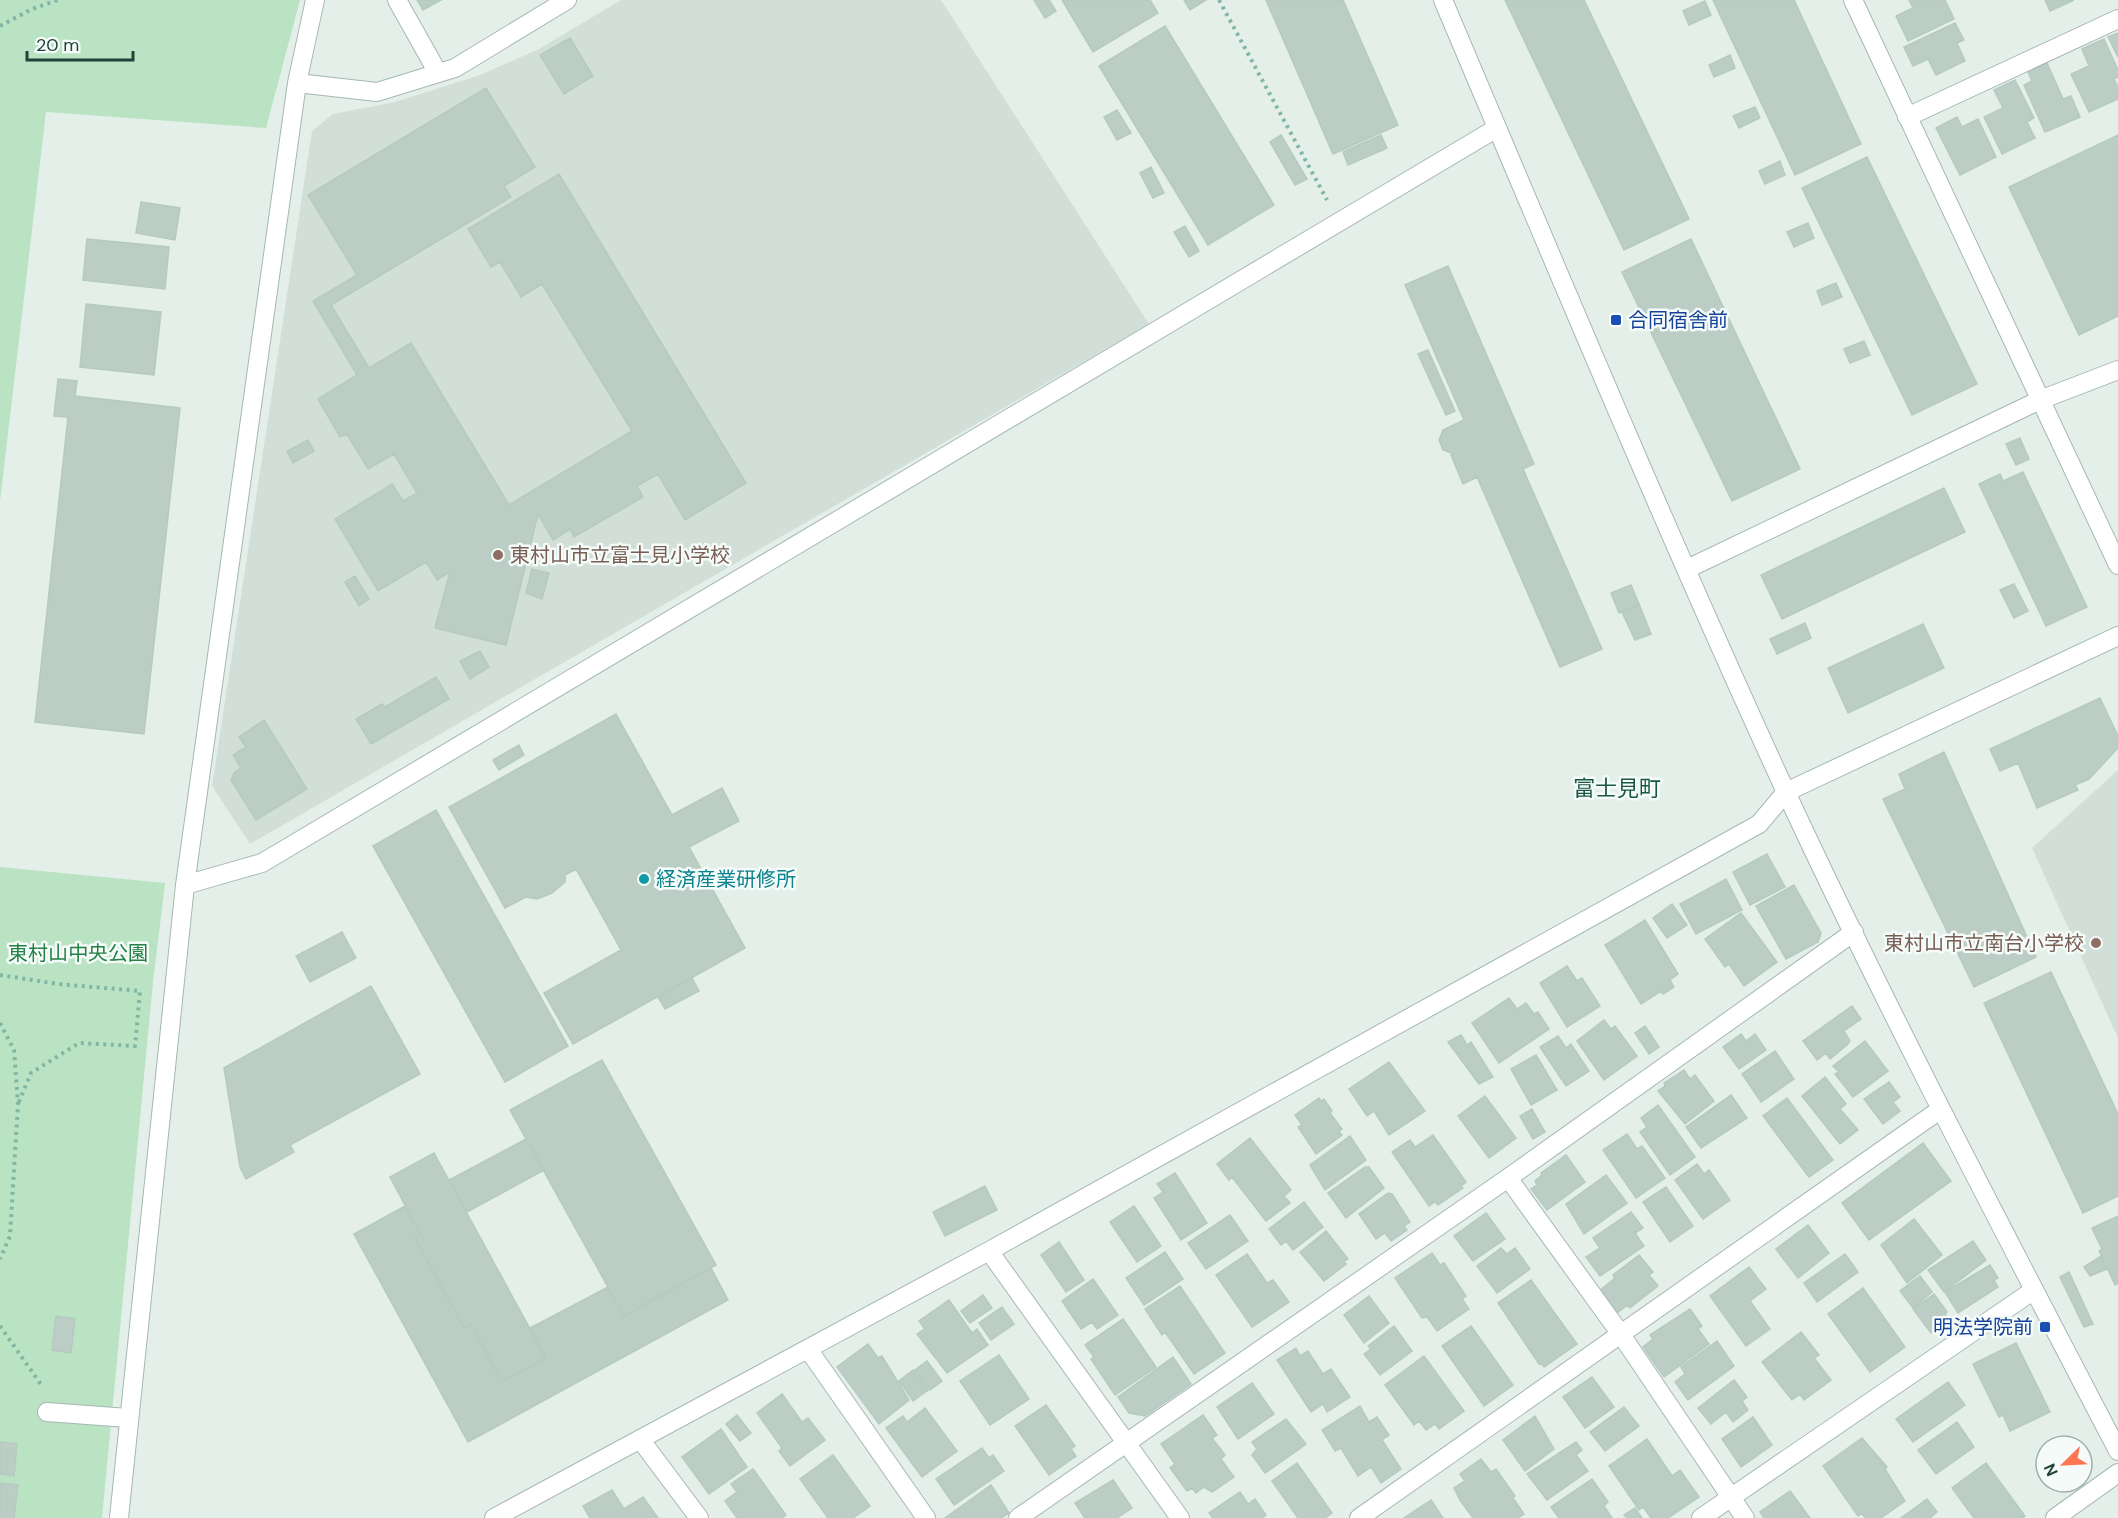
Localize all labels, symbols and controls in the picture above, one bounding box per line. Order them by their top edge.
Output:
scale bar [27,24,134,62]
text: 20 m [36,33,79,57]
place label: 合同宿舎前 [1628,307,1728,333]
marker: 合同宿舎前 [1609,313,1623,327]
place label: 東村山市立富士見小学校 [510,542,730,568]
marker: 東村山市立富士見小学校 [491,548,505,562]
district label: 富士見町 [1573,774,1661,803]
place label: 経済産業研修所 [656,866,796,892]
marker: 経済産業研修所 [637,872,651,886]
place label: 東村山市立南台小学校 [1884,930,2084,956]
marker: 東村山市立南台小学校 [2089,936,2103,950]
park label: 東村山中央公園 [8,940,148,966]
place label: 明法学院前 [1933,1314,2033,1340]
marker: 明法学院前 [2038,1320,2052,1334]
north arrow [2034,1434,2094,1494]
text: N [2039,1460,2063,1479]

